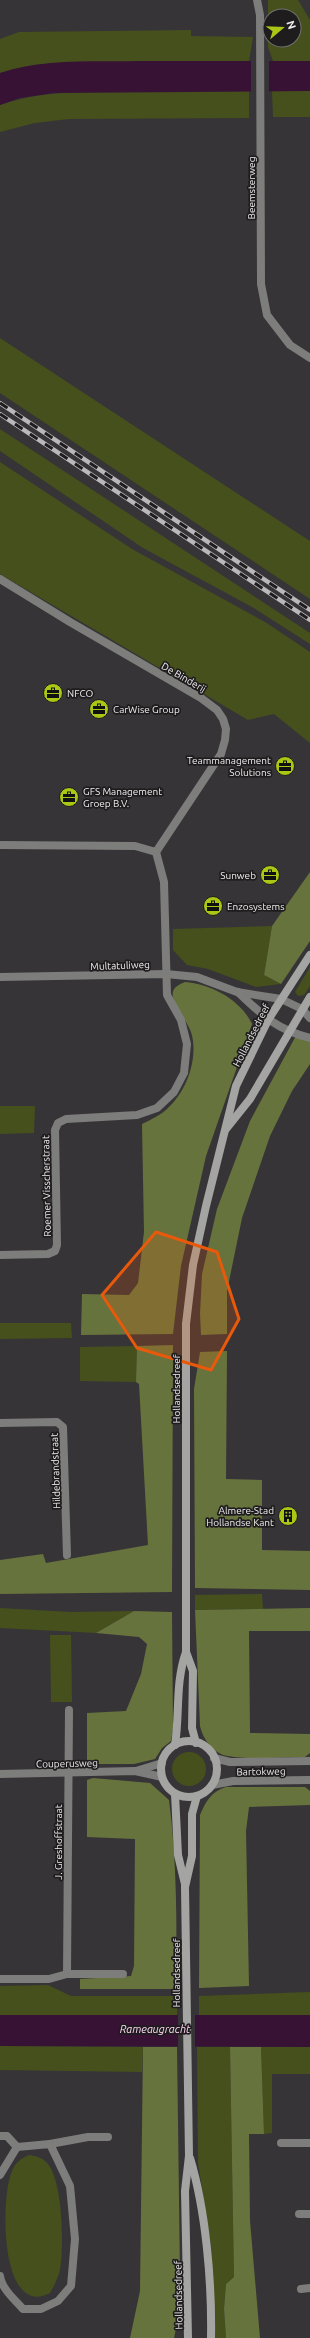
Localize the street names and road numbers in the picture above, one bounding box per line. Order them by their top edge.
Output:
street label: Beemsterweg [246,157,257,219]
street label: De Binderij [160,660,208,695]
street label: Multatuliweg [90,959,150,972]
street label: Hollandsedreef [231,1002,272,1069]
street label: Roemer Visscherstraat [40,1135,53,1237]
street label: Hollandsedreef [171,1354,182,1424]
street label: Hildebrandstraat [49,1433,62,1509]
street label: Couperusweg [36,1757,98,1770]
street label: Bartokweg [236,1766,286,1777]
street label: J. Greshoffstraat [53,1804,64,1880]
street label: Hollandsedreef [171,1938,182,2008]
street label: Hollandsedreef [172,2260,185,2330]

